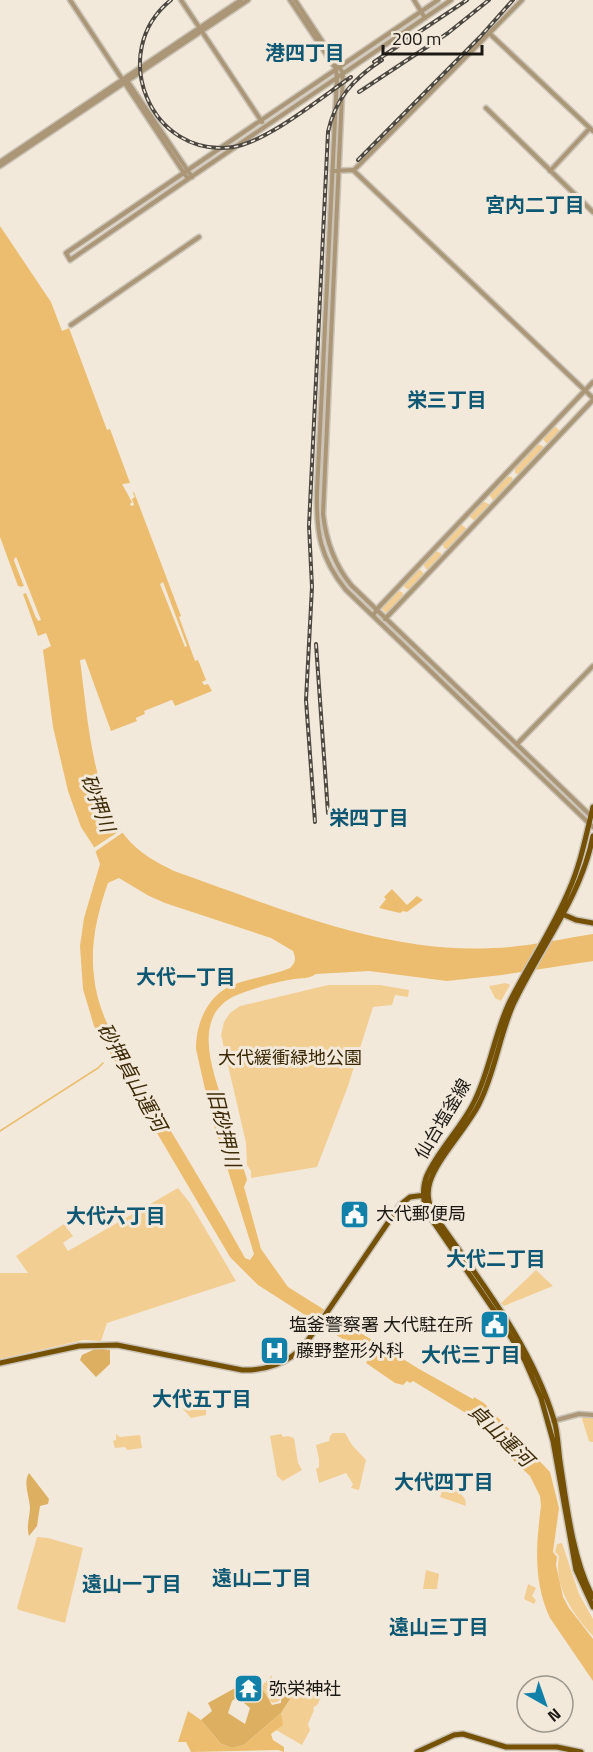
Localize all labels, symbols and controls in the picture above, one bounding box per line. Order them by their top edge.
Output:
scale bar [383,18,482,56]
text: 200 m [392,25,441,52]
district label: 港四丁目 [265,37,345,68]
district label: 宮内二丁目 [485,189,585,220]
district label: 栄三丁目 [407,384,487,415]
water label: 砂押川 [73,769,124,838]
district label: 栄四丁目 [329,802,409,833]
district label: 大代一丁目 [136,961,236,992]
water label: 砂押貞山運河 [90,1017,177,1140]
park label: 大代緩衝緑地公園 [218,1044,362,1071]
street label: 仙台塩釜線 [408,1073,477,1164]
water label: 旧砂押川 [200,1085,250,1172]
public building icon: 大代郵便局 [339,1198,371,1230]
district label: 大代六丁目 [66,1200,166,1231]
place label: 大代郵便局 [376,1200,466,1227]
district label: 大代二丁目 [446,1243,546,1274]
public building icon: 塩釜警察署 大代駐在所 [478,1309,510,1341]
place label: 塩釜警察署 大代駐在所 [289,1311,473,1338]
hospital icon: 藤野整形外科 [259,1335,291,1367]
place label: 藤野整形外科 [296,1337,404,1364]
district label: 大代三丁目 [421,1339,521,1370]
district label: 大代五丁目 [152,1383,252,1414]
water label: 貞山運河 [462,1396,544,1476]
district label: 大代四丁目 [394,1466,494,1497]
district label: 遠山二丁目 [212,1562,312,1593]
district label: 遠山一丁目 [82,1568,182,1599]
district label: 遠山三丁目 [389,1611,489,1642]
temple icon: 弥栄神社 [232,1673,264,1705]
north arrow [515,1674,575,1734]
place label: 弥栄神社 [269,1675,341,1702]
text: N [543,1703,567,1728]

